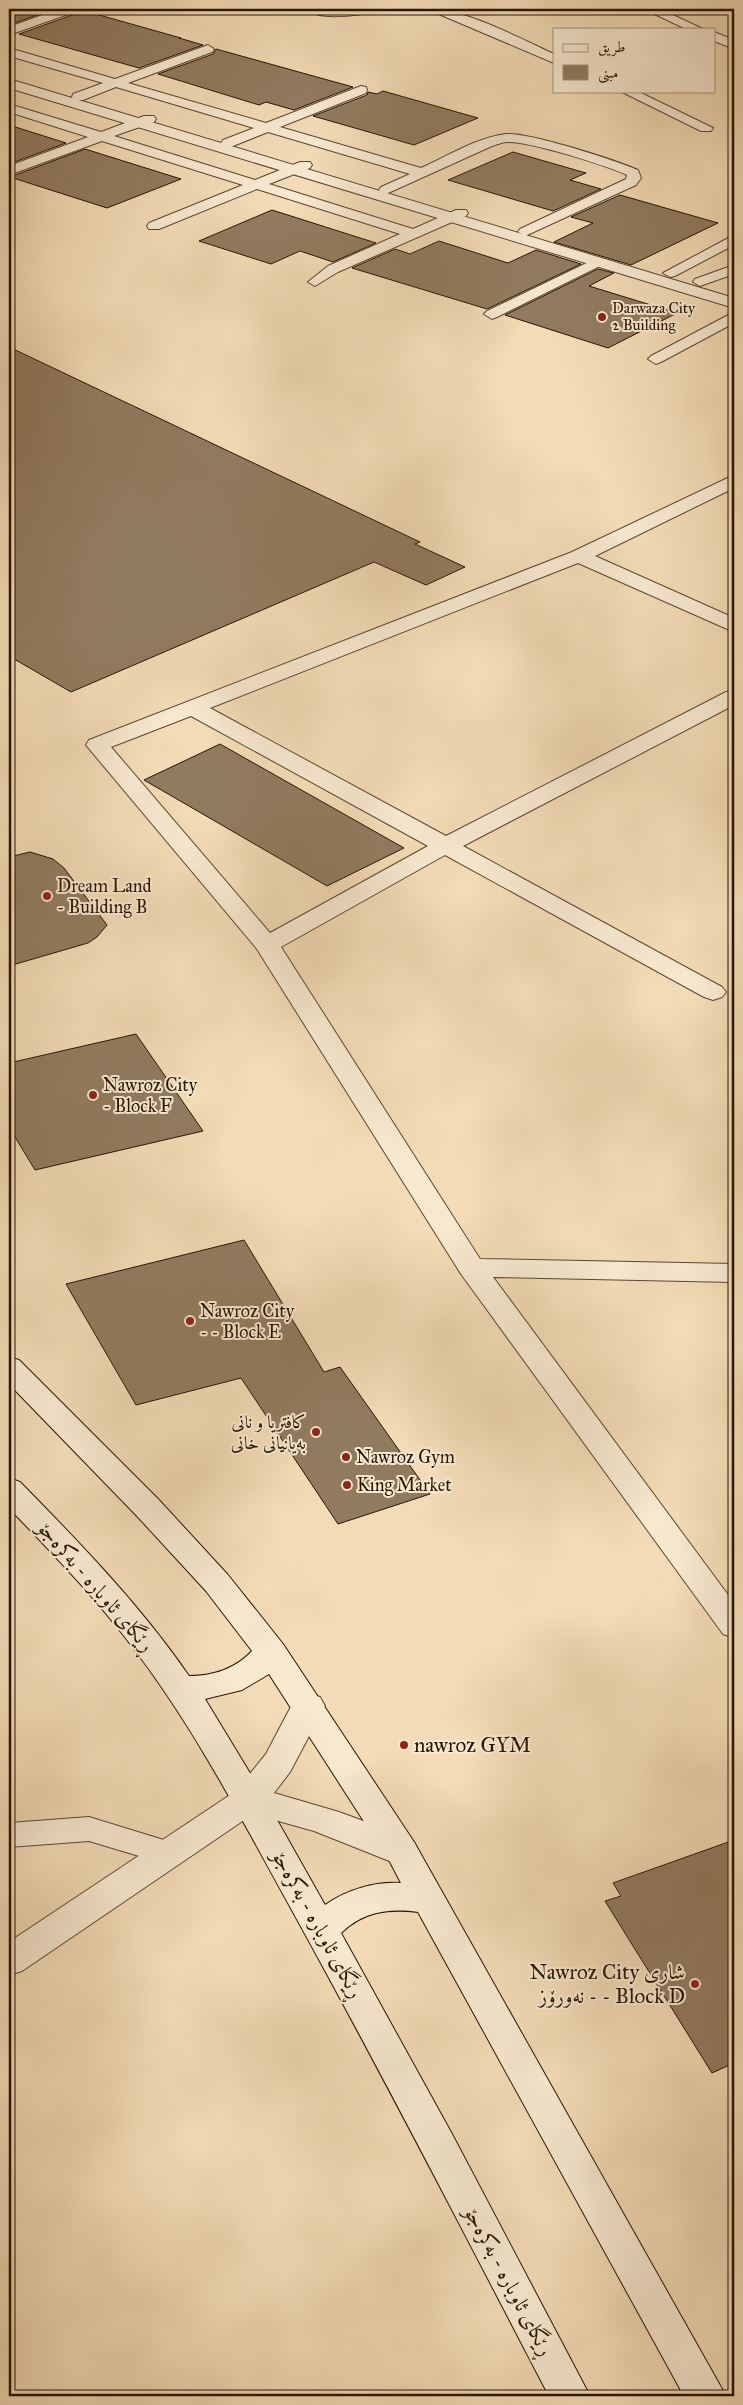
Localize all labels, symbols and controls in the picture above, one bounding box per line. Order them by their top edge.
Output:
legend [553,28,716,92]
text: طريق [598,38,625,57]
text: مبنى [598,64,618,84]
place label: Darwaza City 2 Building [612,299,696,334]
marker: Darwaza City 2 Building [596,311,608,323]
place label: Dream Land - Building B [57,875,152,919]
marker: Dream Land - Building B [41,890,53,902]
place label: Nawroz City - Block F [103,1074,198,1117]
marker: Nawroz City - Block F [87,1089,99,1101]
place label: Nawroz City - - Block E [200,1300,295,1343]
marker: Nawroz City - - Block E [184,1315,196,1327]
place label: کافتریا و نانی بەیانیانی خانی [231,1411,306,1454]
marker: کافتریا و نانی بەیانیانی خانی [310,1426,322,1438]
place label: Nawroz Gym [356,1446,455,1468]
marker: Nawroz Gym [340,1451,352,1463]
place label: King Market [357,1474,452,1497]
marker: King Market [341,1479,353,1491]
street label: ڕێگای ئاوبارە - بەکرەجۆ [28,1514,160,1660]
place label: nawroz GYM [414,1732,531,1758]
marker: nawroz GYM [398,1739,410,1751]
street label: ڕێگای ئاوبارە - بەکرەجۆ [262,1844,369,2005]
place label: Nawroz City شاری نەورۆز - - Block D [529,1959,685,2009]
marker: Nawroz City شاری نەورۆز - - Block D [689,1978,701,1990]
street label: ڕێگای ئاوبارە - بەکرەجۆ [454,2200,559,2362]

